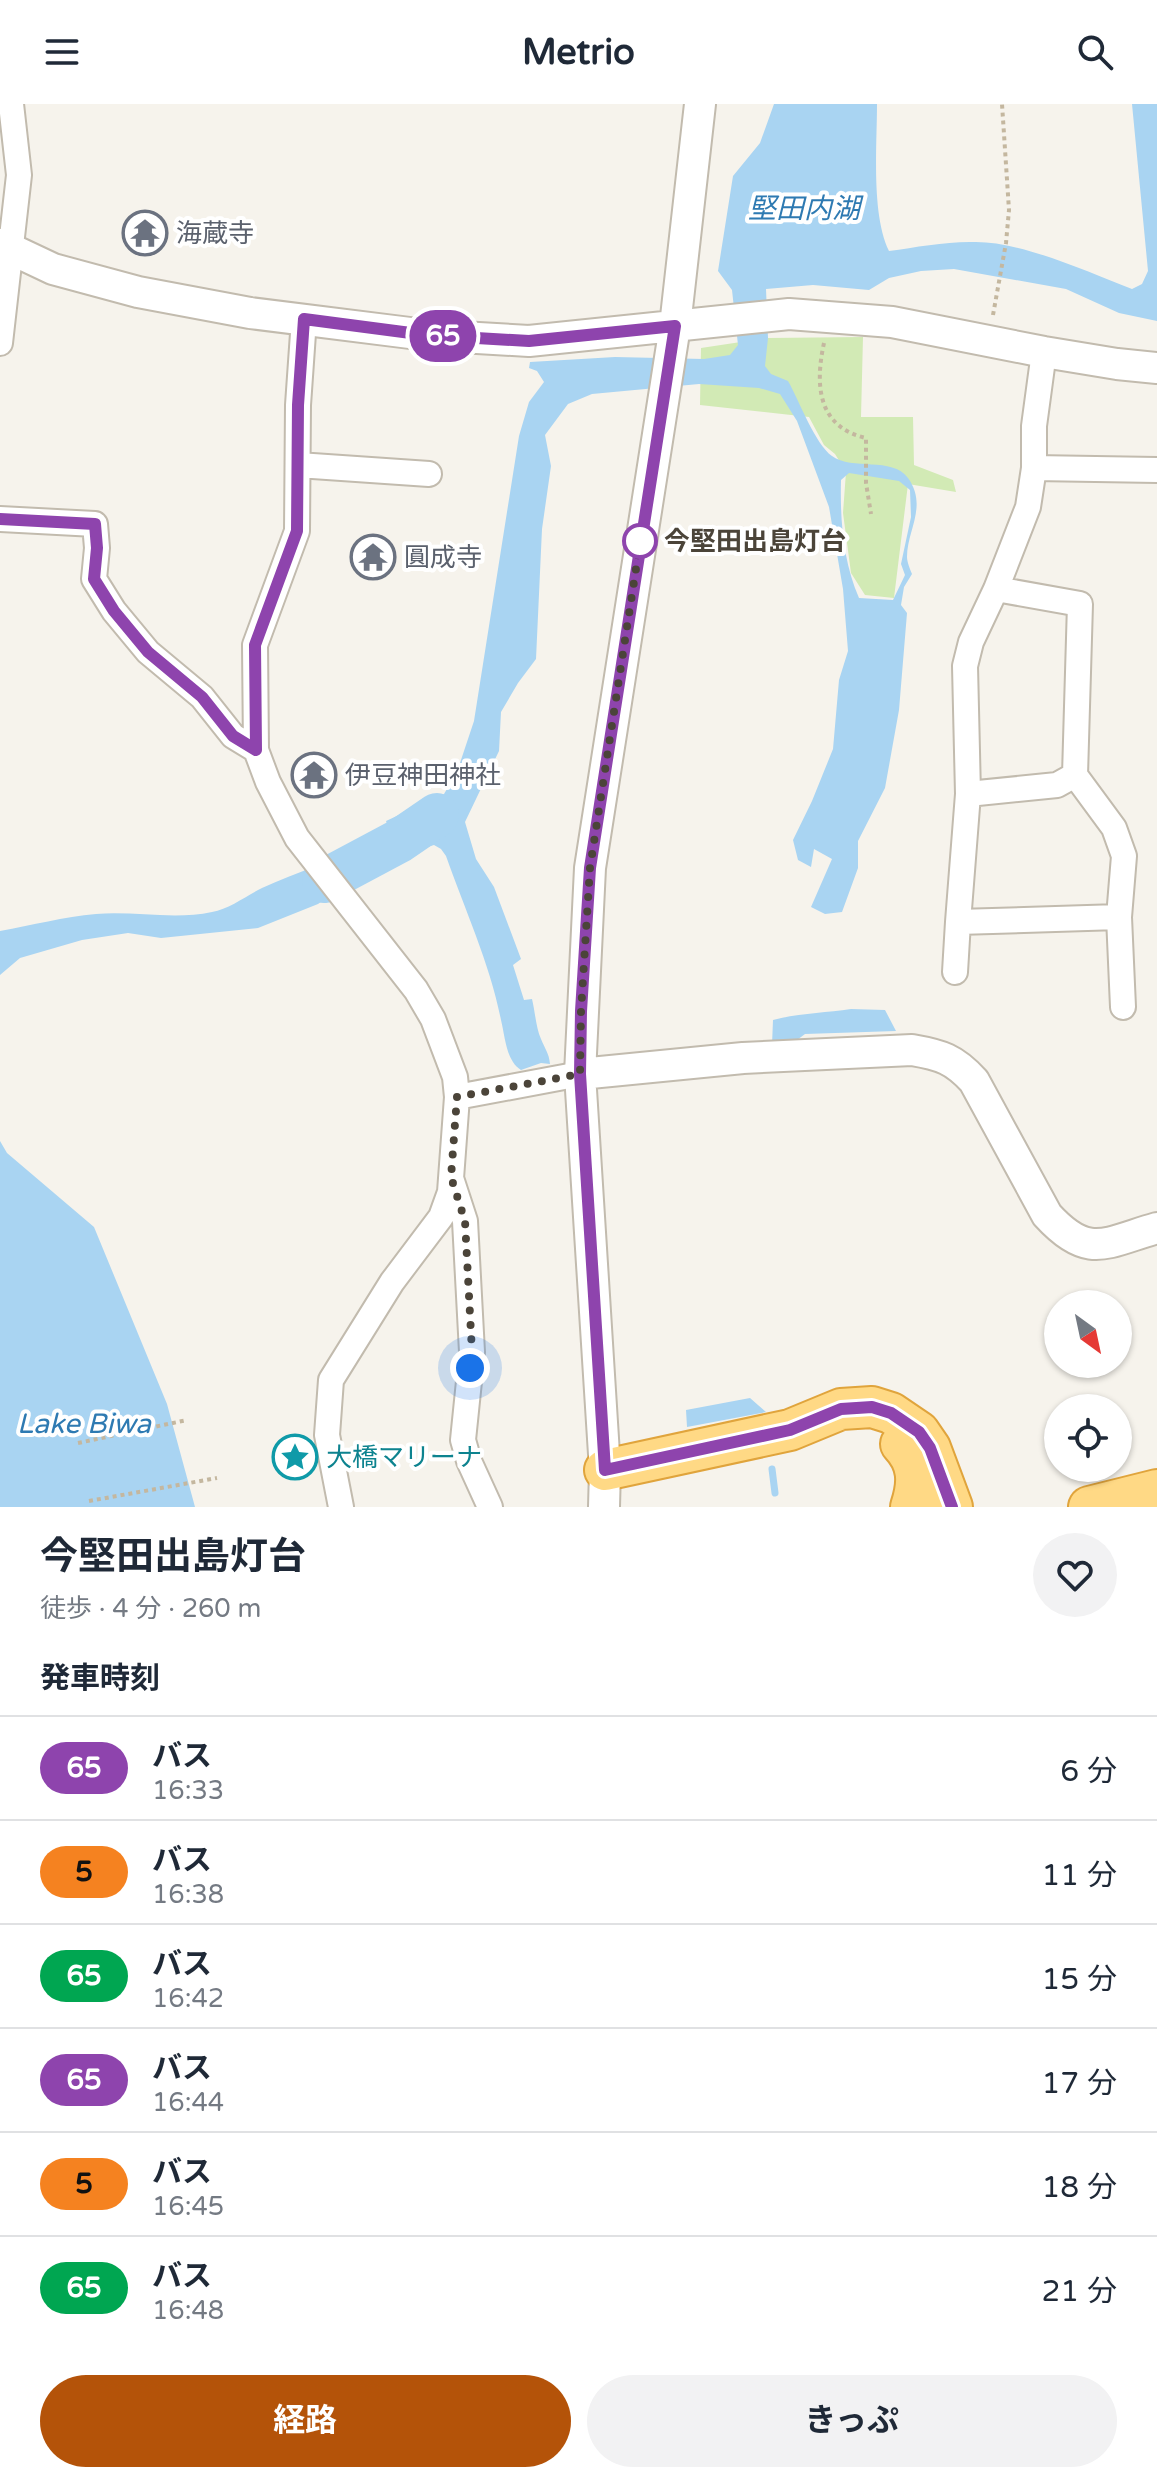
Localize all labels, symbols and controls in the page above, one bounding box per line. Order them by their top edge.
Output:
icon: menu [40,30,84,74]
icon: search [1073,30,1117,74]
text: Metrio [522,31,635,74]
water label: 堅田内湖 [748,192,864,226]
temple icon: 海蔵寺 [121,209,169,257]
place label: 海蔵寺 [176,218,254,249]
line badge: 65 [407,310,479,362]
text: 65 [425,319,461,353]
marker: 今堅田出島灯台 [623,524,657,558]
place label: 今堅田出島灯台 [664,526,846,557]
temple icon: 圓成寺 [349,533,397,581]
place label: 圓成寺 [404,542,482,573]
temple icon: 伊豆神田神社 [290,751,338,799]
place label: 伊豆神田神社 [345,760,501,791]
north arrow [1044,1290,1132,1378]
map controls [1044,1290,1132,1482]
your location [450,1348,490,1388]
button: locate [1044,1394,1132,1482]
water label: Lake Biwa [17,1407,152,1441]
place icon: 大橋マリーナ [271,1433,319,1481]
place label: 大橋マリーナ [326,1442,482,1473]
button: heart [1033,1533,1117,1617]
text: 今堅田出島灯台 [40,1534,306,1580]
text: 徒歩 · 4 分 · 260 m [40,1593,261,1624]
text: 発車時刻 [40,1660,160,1697]
text: バス [152,1738,212,1775]
text: 65 [66,1751,102,1785]
text: 6 分 [1060,1753,1117,1790]
text: 16:33 [152,1775,224,1806]
text: バス [152,1842,212,1879]
text: 5 [75,1855,93,1889]
text: 11 分 [1042,1857,1117,1894]
text: 16:38 [152,1879,224,1910]
text: バス [152,1946,212,1983]
text: 65 [66,1959,102,1993]
text: 15 分 [1042,1961,1117,1998]
text: 16:42 [152,1983,224,2014]
text: バス [152,2050,212,2087]
text: 65 [66,2063,102,2097]
text: 17 分 [1042,2065,1117,2102]
text: 16:44 [152,2087,224,2118]
text: バス [152,2154,212,2191]
text: 5 [75,2167,93,2201]
text: 18 分 [1042,2169,1117,2206]
text: 16:45 [152,2191,224,2222]
text: バス [152,2258,212,2295]
text: 65 [66,2271,102,2305]
text: 21 分 [1042,2273,1117,2310]
text: 16:48 [152,2295,224,2326]
button: 経路 [40,2375,571,2467]
button: きっぷ [587,2375,1117,2467]

